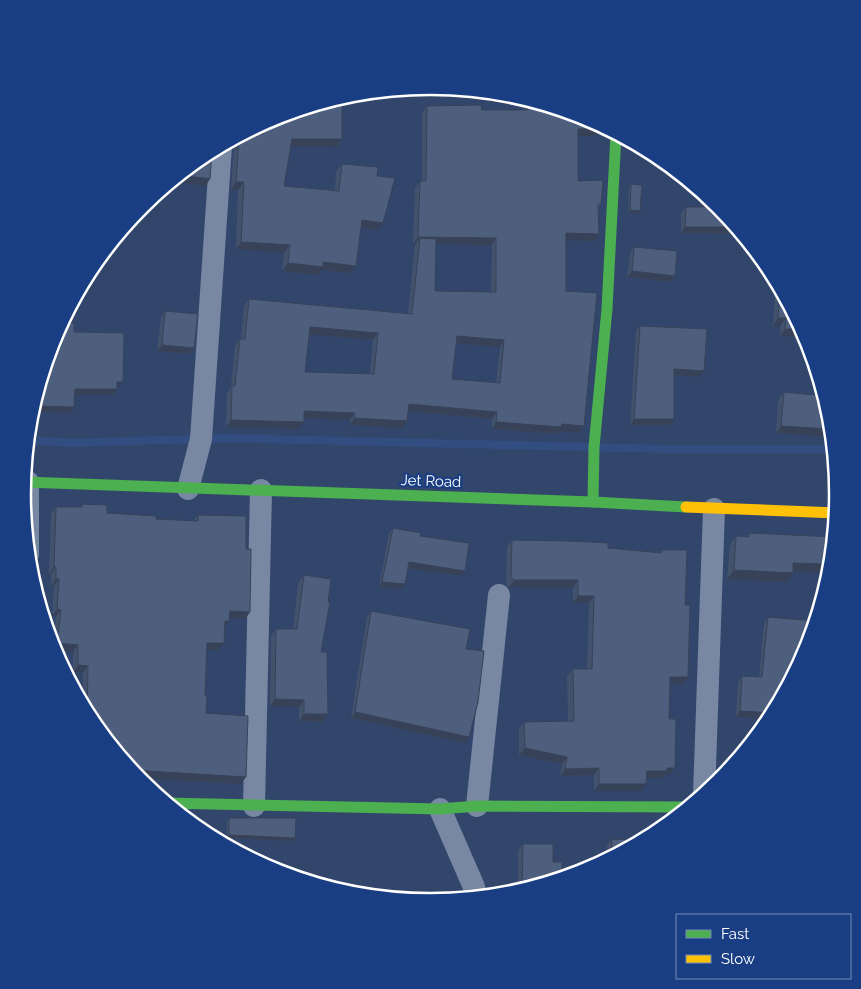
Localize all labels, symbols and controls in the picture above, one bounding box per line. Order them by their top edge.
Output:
street label: Jet Road [400,471,462,491]
legend [676,914,851,979]
text: Fast [721,925,749,943]
text: Slow [721,950,755,968]

